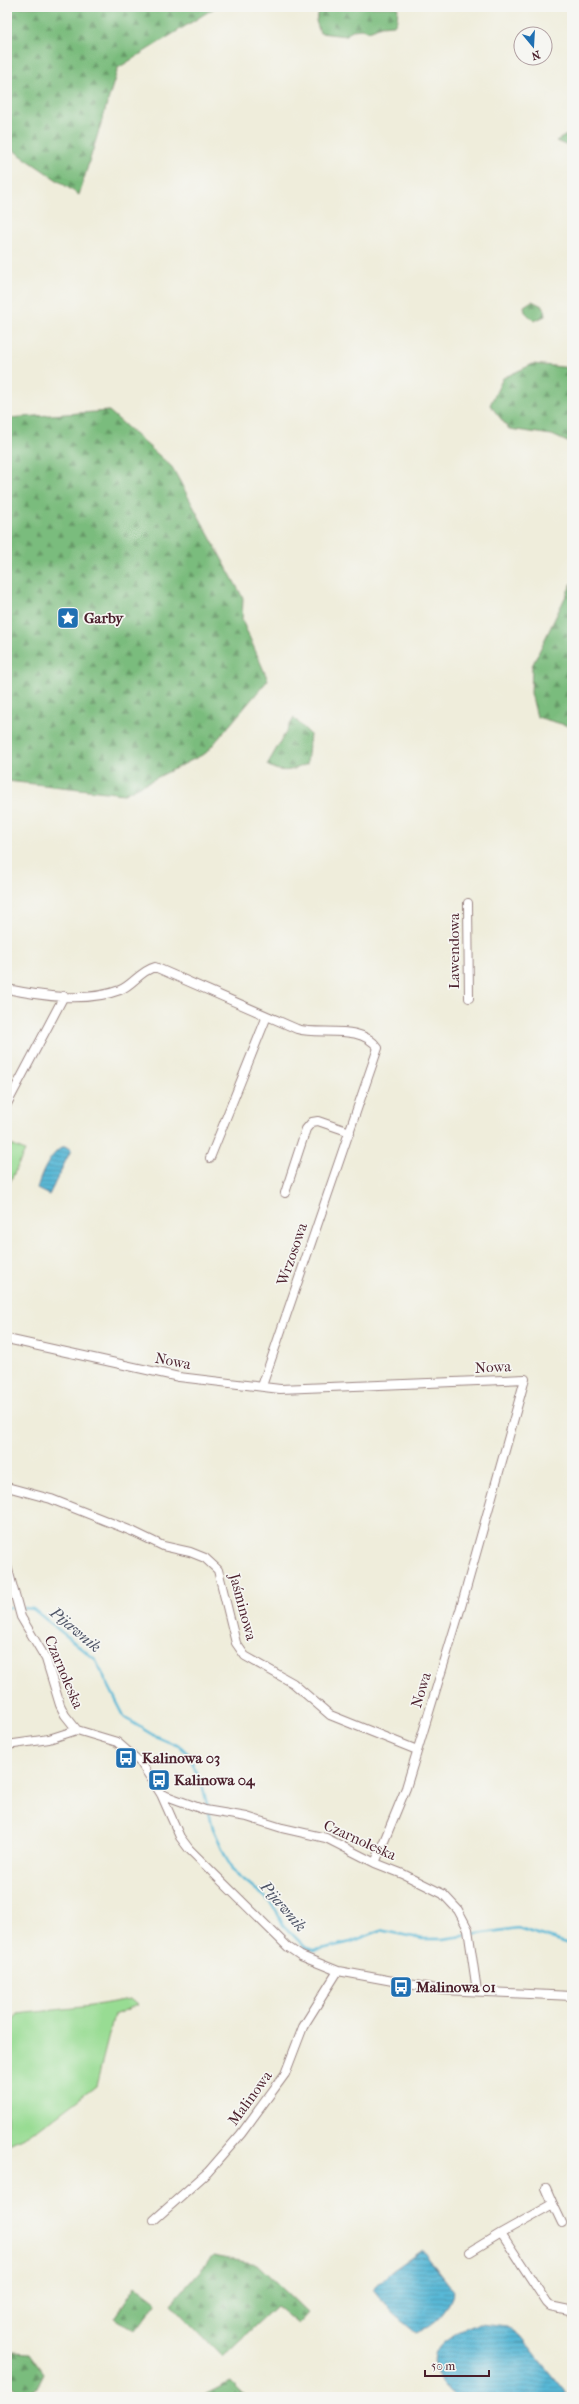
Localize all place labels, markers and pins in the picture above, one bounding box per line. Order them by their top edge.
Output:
place icon: Garby [55,605,81,631]
place label: Garby [84,609,124,627]
bus stop icon: Kalinowa 03 [113,1745,139,1771]
place label: Kalinowa 03 [142,1749,220,1767]
bus stop icon: Kalinowa 04 [146,1767,172,1793]
place label: Kalinowa 04 [174,1771,256,1789]
bus stop icon: Malinowa 01 [388,1974,414,2000]
place label: Malinowa 01 [415,1978,496,1996]

